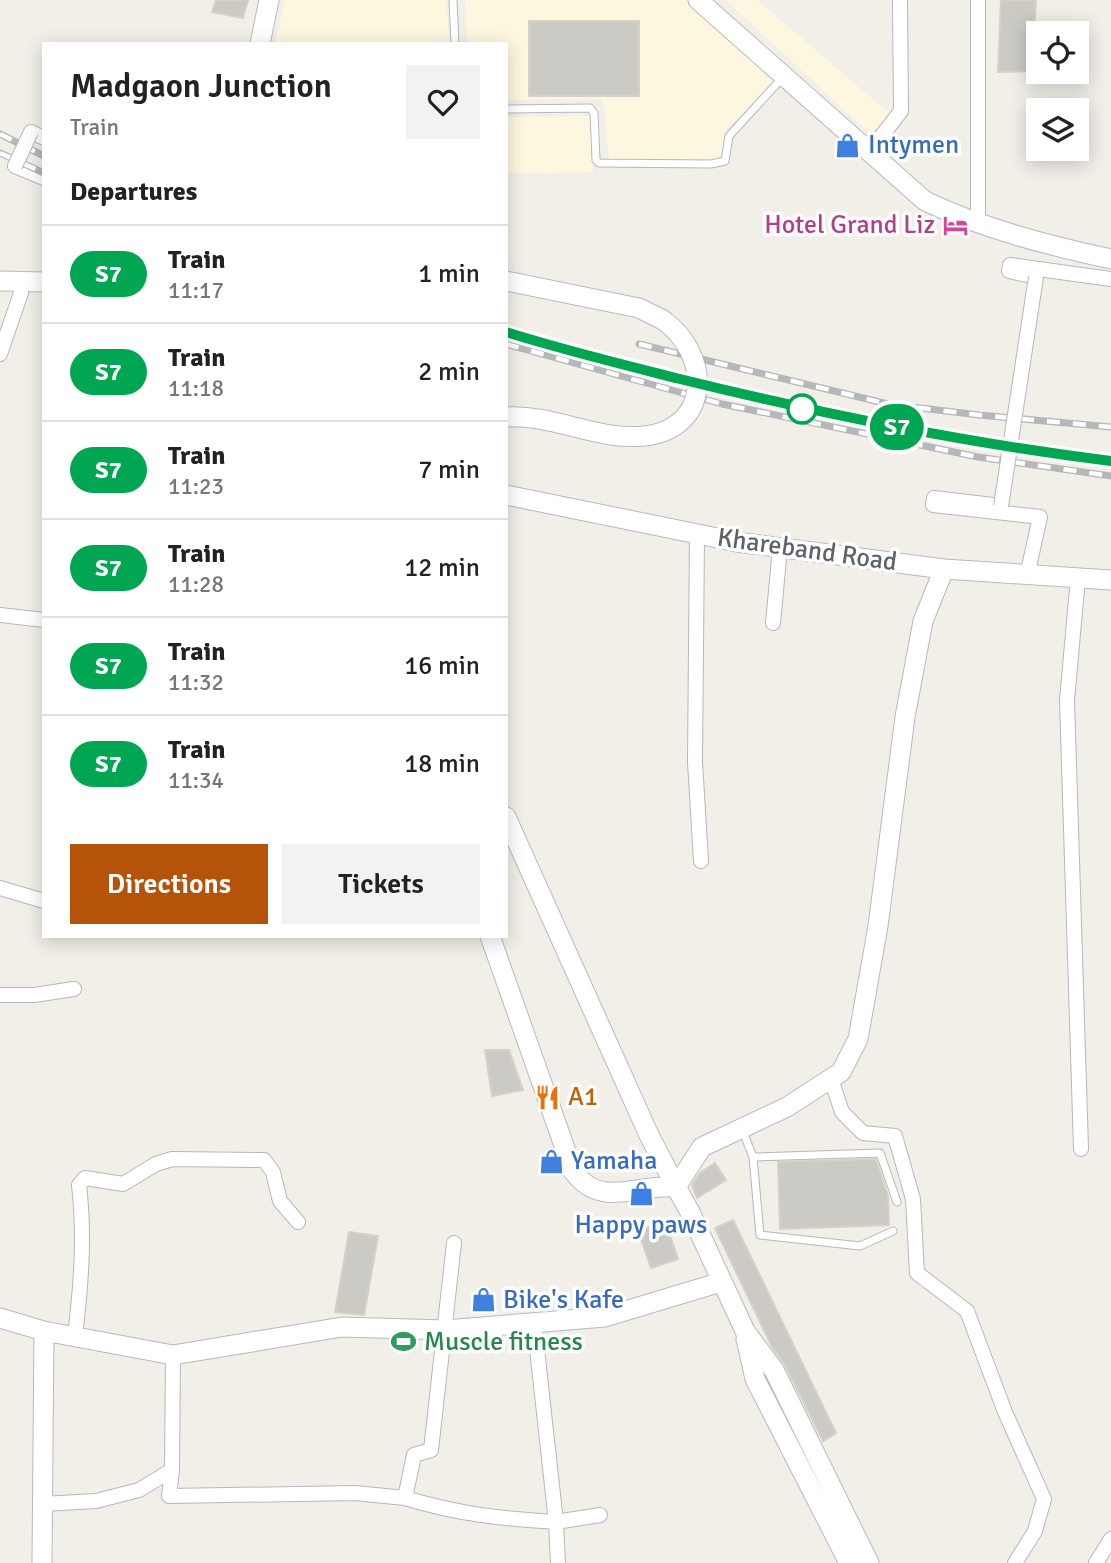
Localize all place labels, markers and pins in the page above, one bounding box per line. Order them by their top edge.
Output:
place label: Intymen [868,129,959,161]
shop icon: Intymen [834,131,862,159]
place label: Hotel Grand Liz [764,209,935,241]
hotel icon: Hotel Grand Liz [941,211,969,239]
unlabelled marker [787,394,817,424]
place label: A1 [568,1081,598,1113]
restaurant icon: A1 [534,1083,562,1111]
place label: Yamaha [571,1145,657,1177]
shop icon: Yamaha [537,1147,565,1175]
shop icon: Happy paws [627,1179,655,1207]
place label: Happy paws [575,1209,707,1241]
place label: Bike's Kafe [503,1284,624,1316]
shop icon: Bike's Kafe [469,1286,497,1314]
place label: Muscle fitness [424,1326,583,1358]
sports icon: Muscle fitness [390,1328,418,1356]

